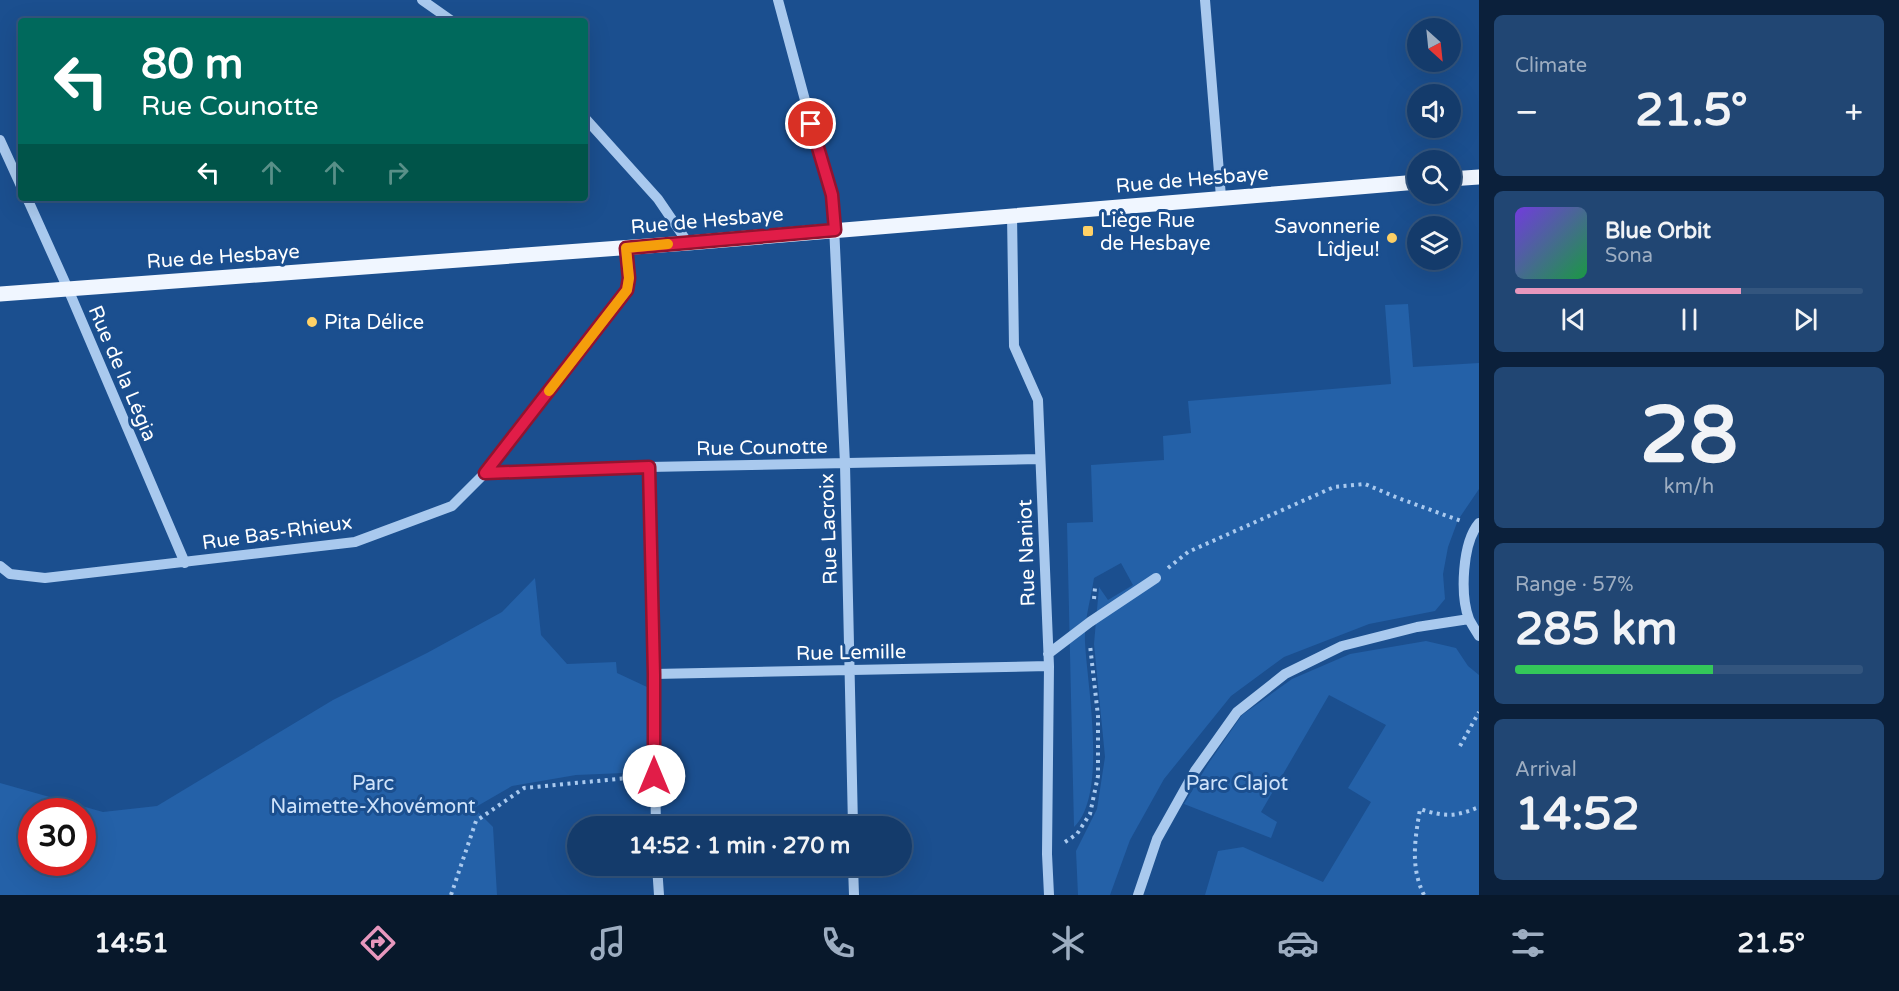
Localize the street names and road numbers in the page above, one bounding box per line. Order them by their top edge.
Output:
street label: Rue de Hesbaye [1115,161,1270,199]
street label: Rue de Hesbaye [630,202,785,240]
street label: Rue de Hesbaye [146,240,300,274]
street label: Rue de la Légia [83,302,161,445]
street label: Rue Counotte [696,435,828,461]
street label: Rue Lacroix [815,473,843,585]
street label: Rue Naniot [1013,499,1041,607]
street label: Rue Bas-Rhieux [201,511,354,555]
street label: Rue Lemille [796,640,906,666]

